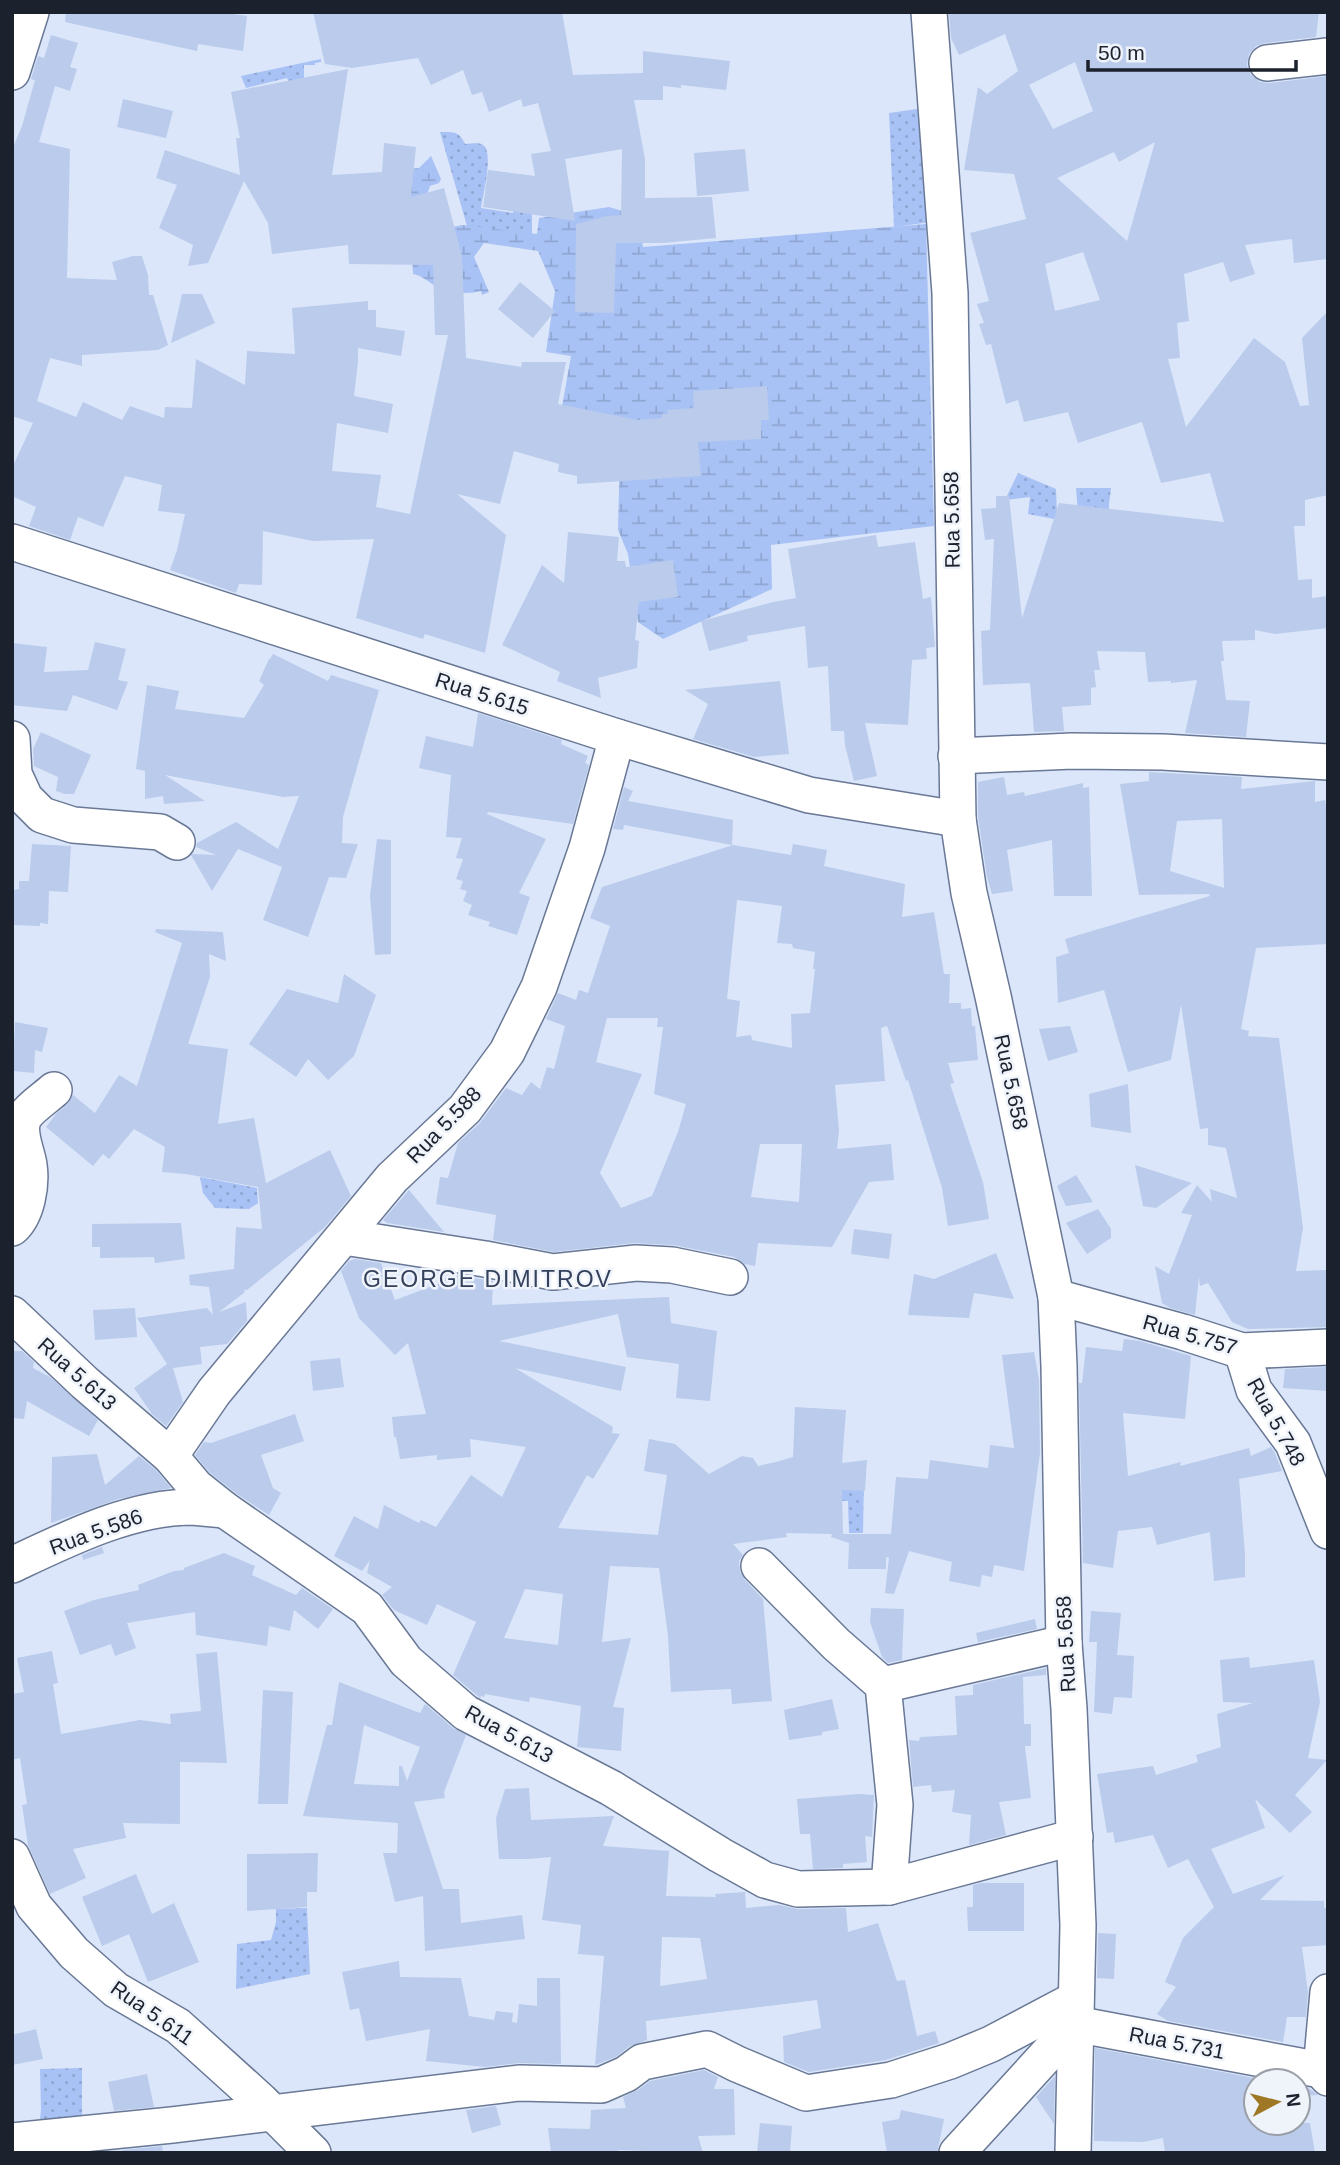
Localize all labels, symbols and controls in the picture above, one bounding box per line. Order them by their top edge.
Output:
scale bar [1088,28,1296,72]
text: 50 m [1098,41,1145,64]
street label: Rua 5.658 [939,471,964,569]
street label: Rua 5.615 [433,668,532,719]
street label: Rua 5.658 [990,1032,1033,1132]
street label: Rua 5.588 [402,1082,486,1168]
district label: GEORGE DIMITROV [363,1266,613,1292]
street label: Rua 5.757 [1140,1310,1240,1359]
street label: Rua 5.613 [34,1333,121,1415]
street label: Rua 5.748 [1243,1374,1310,1470]
street label: Rua 5.586 [46,1504,145,1559]
street label: Rua 5.658 [1051,1595,1080,1693]
street label: Rua 5.613 [461,1700,557,1767]
street label: Rua 5.611 [107,1976,198,2049]
street label: Rua 5.731 [1127,2022,1227,2063]
north arrow [1242,2067,1312,2137]
text: N [1282,2092,1305,2108]

